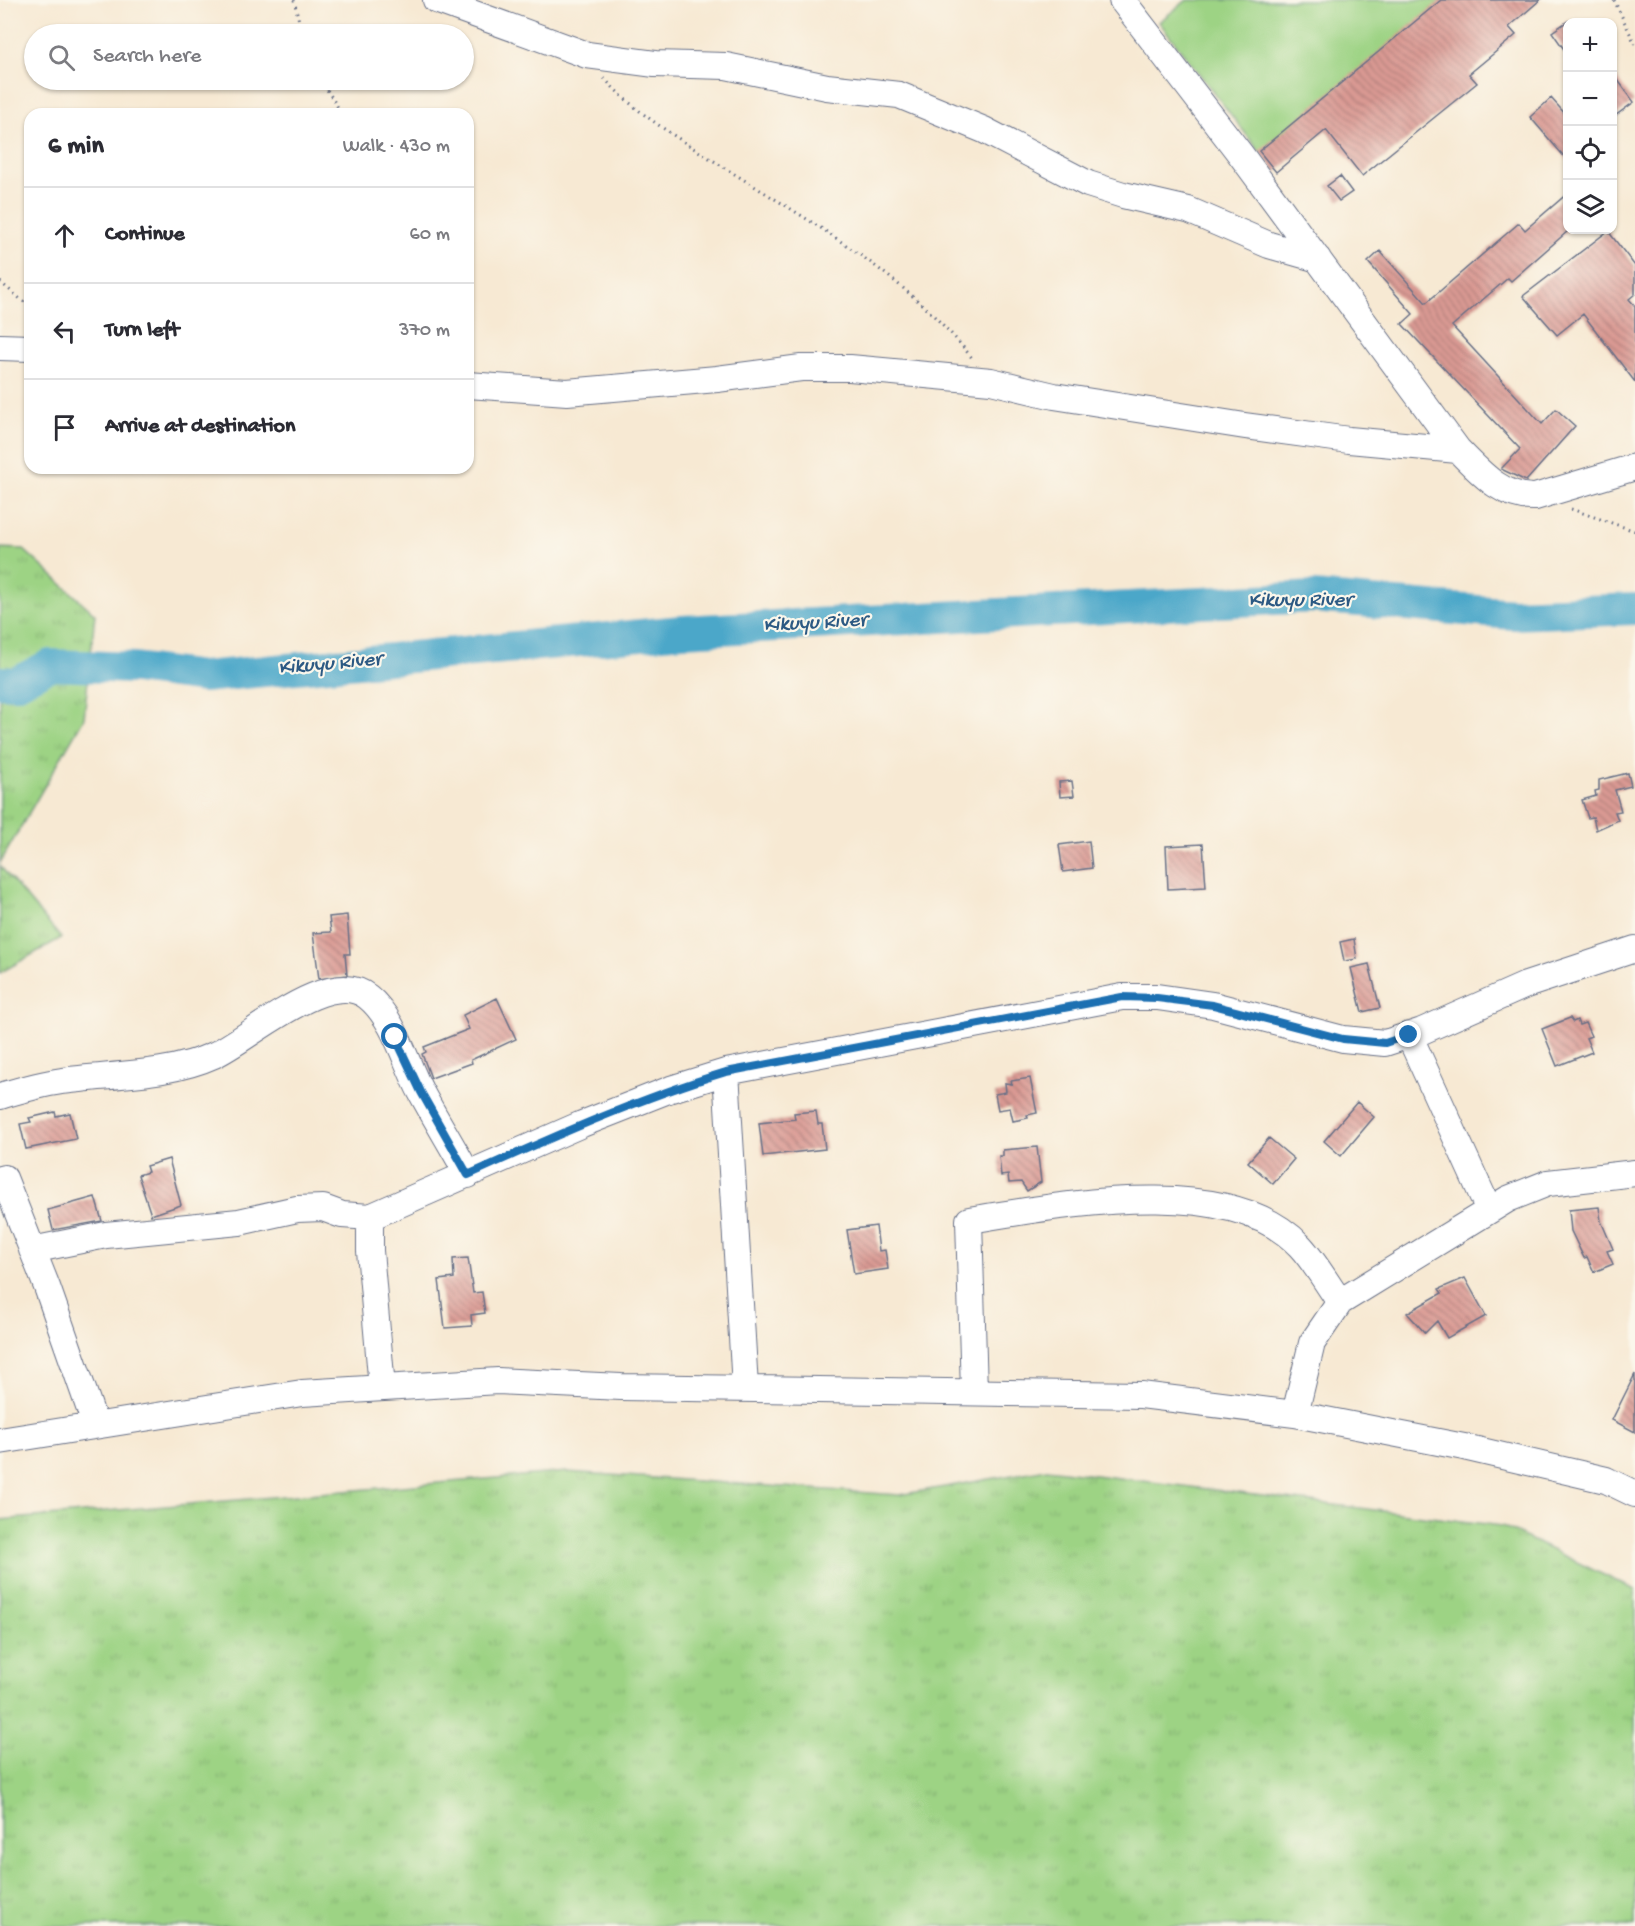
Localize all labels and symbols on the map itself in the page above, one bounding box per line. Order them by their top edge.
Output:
water label: Kikuyu River [1248,589,1356,614]
water label: Kikuyu River [763,609,872,639]
water label: Kikuyu River [277,648,387,682]
route end [1395,1021,1421,1047]
route start [381,1023,407,1049]

